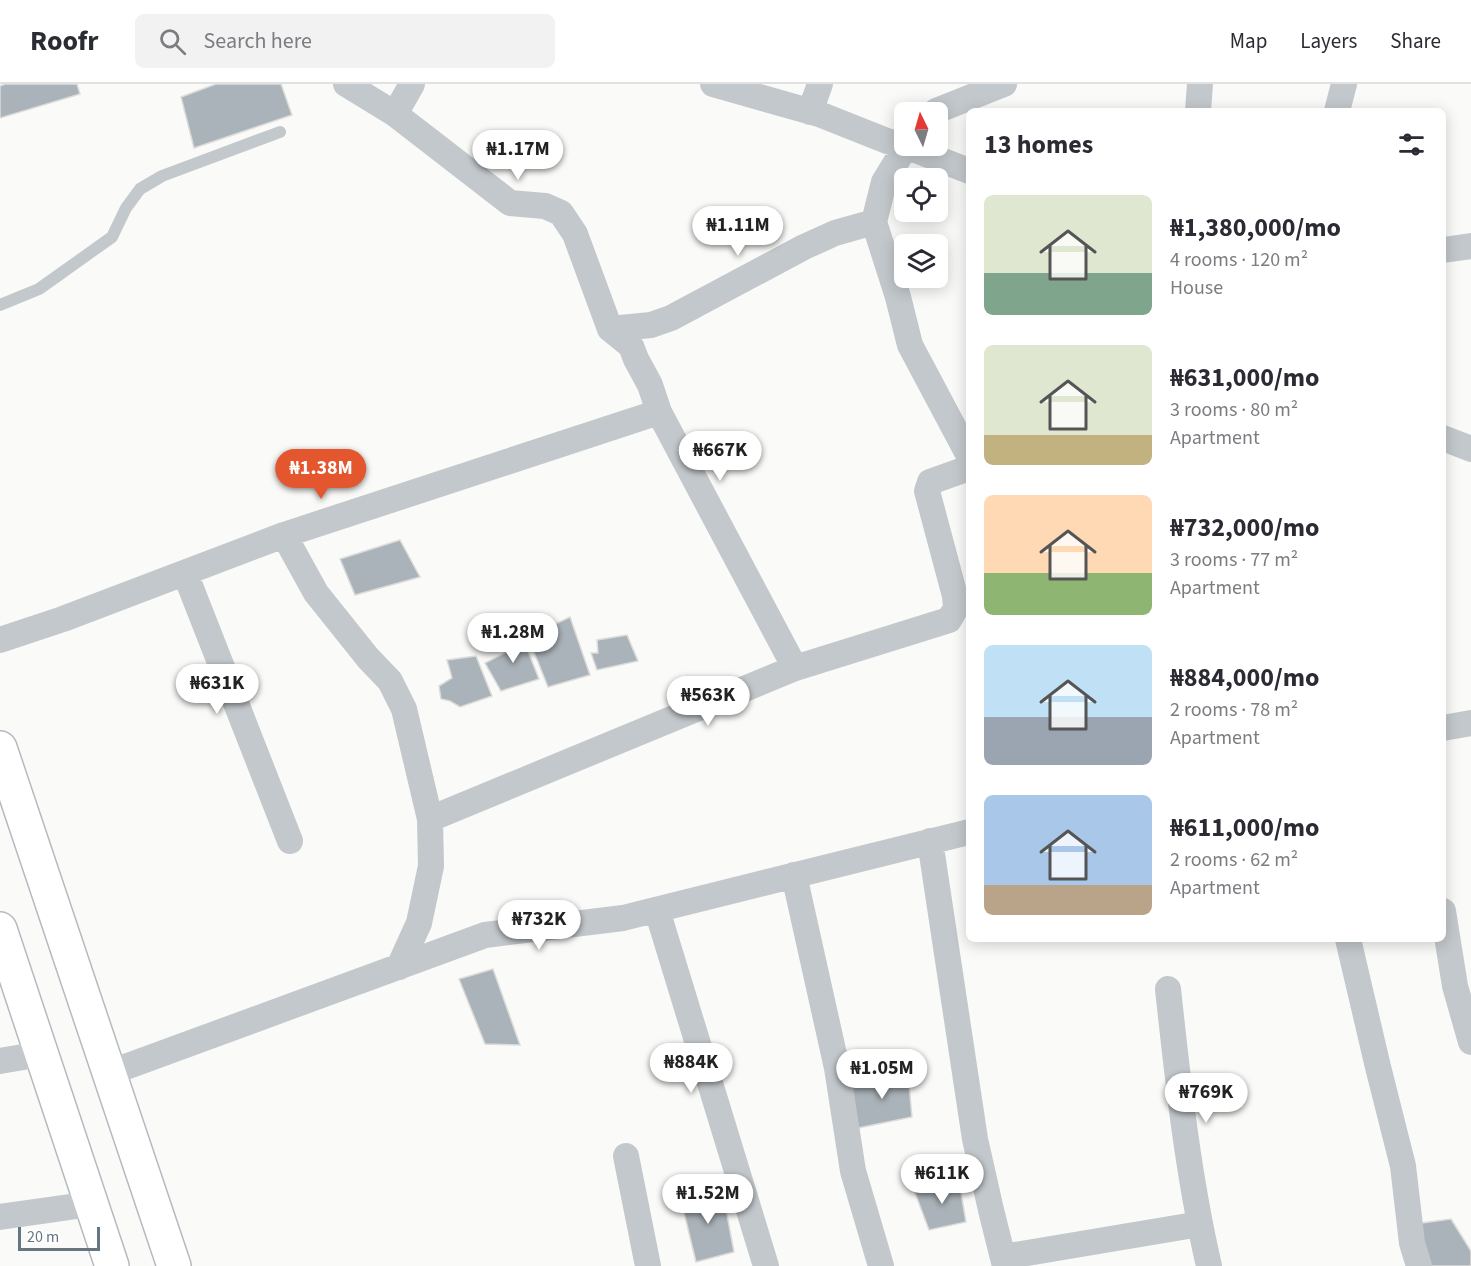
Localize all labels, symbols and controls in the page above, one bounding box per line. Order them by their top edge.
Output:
search box [135,14,555,68]
text: Roofr [30,21,99,61]
icon: search [156,25,189,58]
text: Search here [204,25,312,57]
text: Map [1230,26,1267,56]
text: Layers [1300,26,1357,56]
text: Share [1390,26,1441,56]
north arrow [894,102,948,156]
map controls [894,102,948,288]
text: 13 homes [984,126,1093,163]
icon: filters [1395,128,1428,161]
pin: ₦1.17M [469,130,567,181]
text: ₦1.17M [486,135,550,163]
button: locate [894,168,948,222]
pin: ₦1.11M [689,206,787,257]
text: ₦1,380,000/mo [1170,209,1341,246]
text: ₦1.11M [706,211,770,239]
icon: home [1032,219,1104,291]
button: layers [894,234,948,288]
text: 4 rooms · 120 m² [1170,246,1308,274]
text: House [1170,274,1223,302]
text: ₦631,000/mo [1170,359,1319,396]
icon: home [1032,369,1104,441]
text: 3 rooms · 80 m² [1170,396,1298,424]
text: Apartment [1170,424,1260,452]
pin: ₦667K [678,431,762,482]
text: ₦667K [693,436,747,464]
pin: ₦1.38M [272,449,370,500]
text: ₦1.38M [289,454,353,482]
text: ₦732,000/mo [1170,509,1319,546]
icon: home [1032,519,1104,591]
text: 3 rooms · 77 m² [1170,546,1298,574]
text: Apartment [1170,574,1260,602]
pin: ₦1.28M [464,613,562,664]
text: ₦1.28M [481,618,545,646]
text: ₦884,000/mo [1170,659,1319,696]
pin: ₦631K [175,664,259,715]
text: ₦631K [190,669,244,697]
icon: home [1032,669,1104,741]
pin: ₦563K [666,676,750,727]
text: ₦563K [681,681,735,709]
text: 2 rooms · 78 m² [1170,696,1298,724]
text: Apartment [1170,724,1260,752]
text: ₦611,000/mo [1170,809,1319,846]
icon: home [1032,819,1104,891]
text: 2 rooms · 62 m² [1170,846,1298,874]
text: Apartment [1170,874,1260,902]
pin: ₦732K [497,900,581,951]
text: ₦732K [512,905,566,933]
pin: ₦884K [649,1043,733,1094]
text: ₦884K [664,1048,718,1076]
pin: ₦1.05M [833,1049,931,1100]
text: ₦1.05M [850,1054,914,1082]
pin: ₦769K [1164,1073,1248,1124]
text: ₦769K [1179,1078,1233,1106]
pin: ₦611K [900,1154,984,1205]
text: ₦611K [915,1159,969,1187]
pin: ₦1.52M [659,1174,757,1225]
text: ₦1.52M [676,1179,740,1207]
scale bar [18,1224,100,1252]
text: 20 m [27,1226,59,1248]

